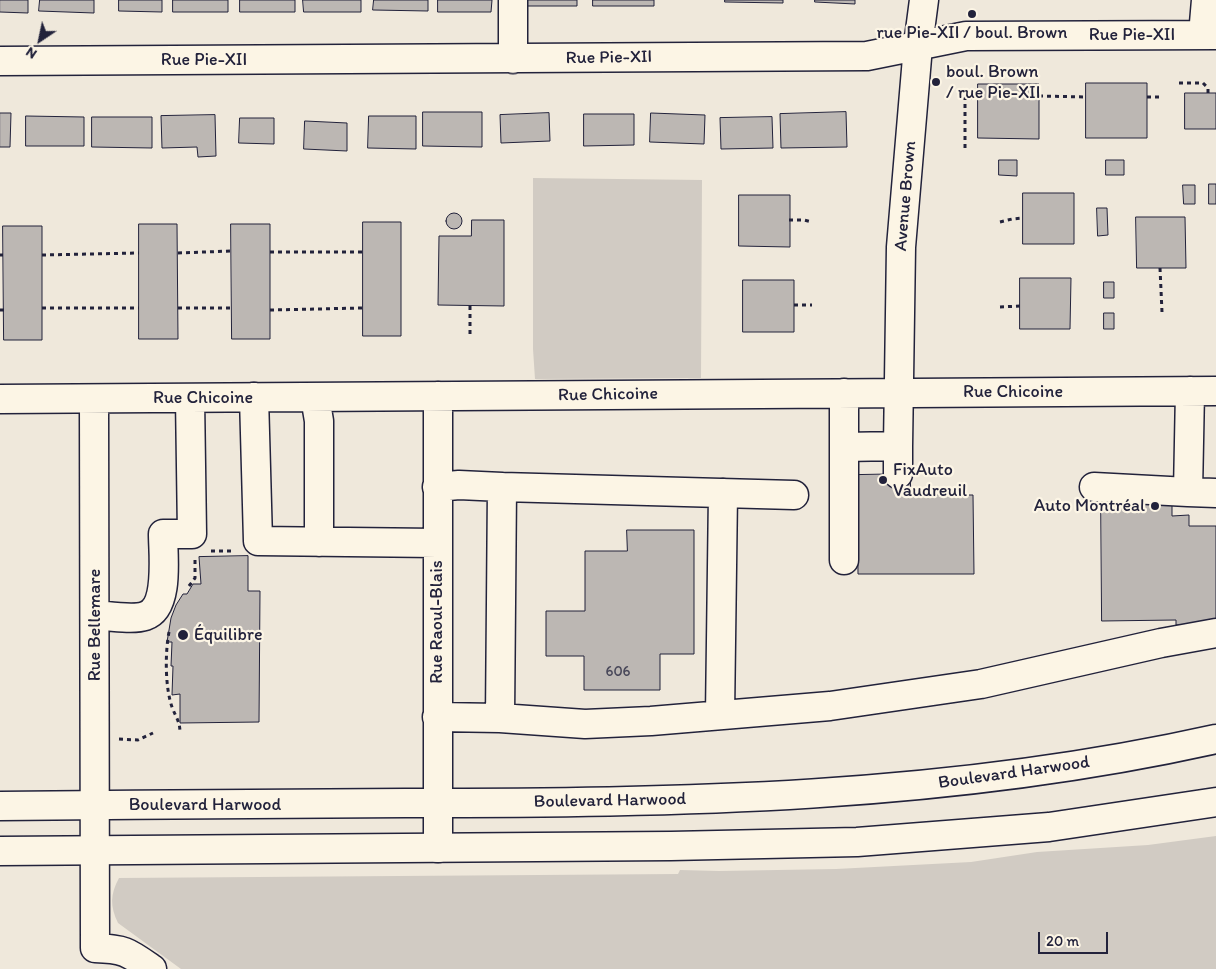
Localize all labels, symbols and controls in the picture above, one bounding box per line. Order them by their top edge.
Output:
marker: rue Pie-XII / boul. Brown [966,8,978,20]
north arrow [15,15,65,65]
place label: rue Pie-XII / boul. Brown [877,22,1067,44]
street label: Rue Pie-XII [1089,24,1175,46]
text: N [23,43,40,63]
street label: Rue Pie-XII [566,46,652,70]
street label: Rue Pie-XII [161,49,247,71]
place label: boul. Brown / rue Pie-XII [946,61,1040,104]
marker: boul. Brown / rue Pie-XII [930,76,942,88]
street label: Avenue Brown [890,140,922,252]
street label: Rue Chicoine [963,381,1063,403]
street label: Rue Chicoine [558,383,658,407]
street label: Rue Chicoine [153,387,253,409]
place label: FixAuto Vaudreuil [893,459,967,502]
marker: FixAuto Vaudreuil [877,474,889,486]
place label: Auto Montréal [1034,495,1145,517]
marker: Auto Montréal [1149,500,1161,512]
street label: Rue Raoul-Blais [426,560,448,684]
street label: Rue Bellemare [84,569,106,681]
place label: Équilibre [194,624,263,646]
marker: Équilibre [176,628,190,642]
house number: 606 [605,663,631,681]
street label: Boulevard Harwood [937,752,1091,794]
street label: Boulevard Harwood [534,789,686,813]
street label: Boulevard Harwood [129,794,281,816]
scale bar [1041,922,1111,954]
text: 20 m [1046,932,1079,950]

